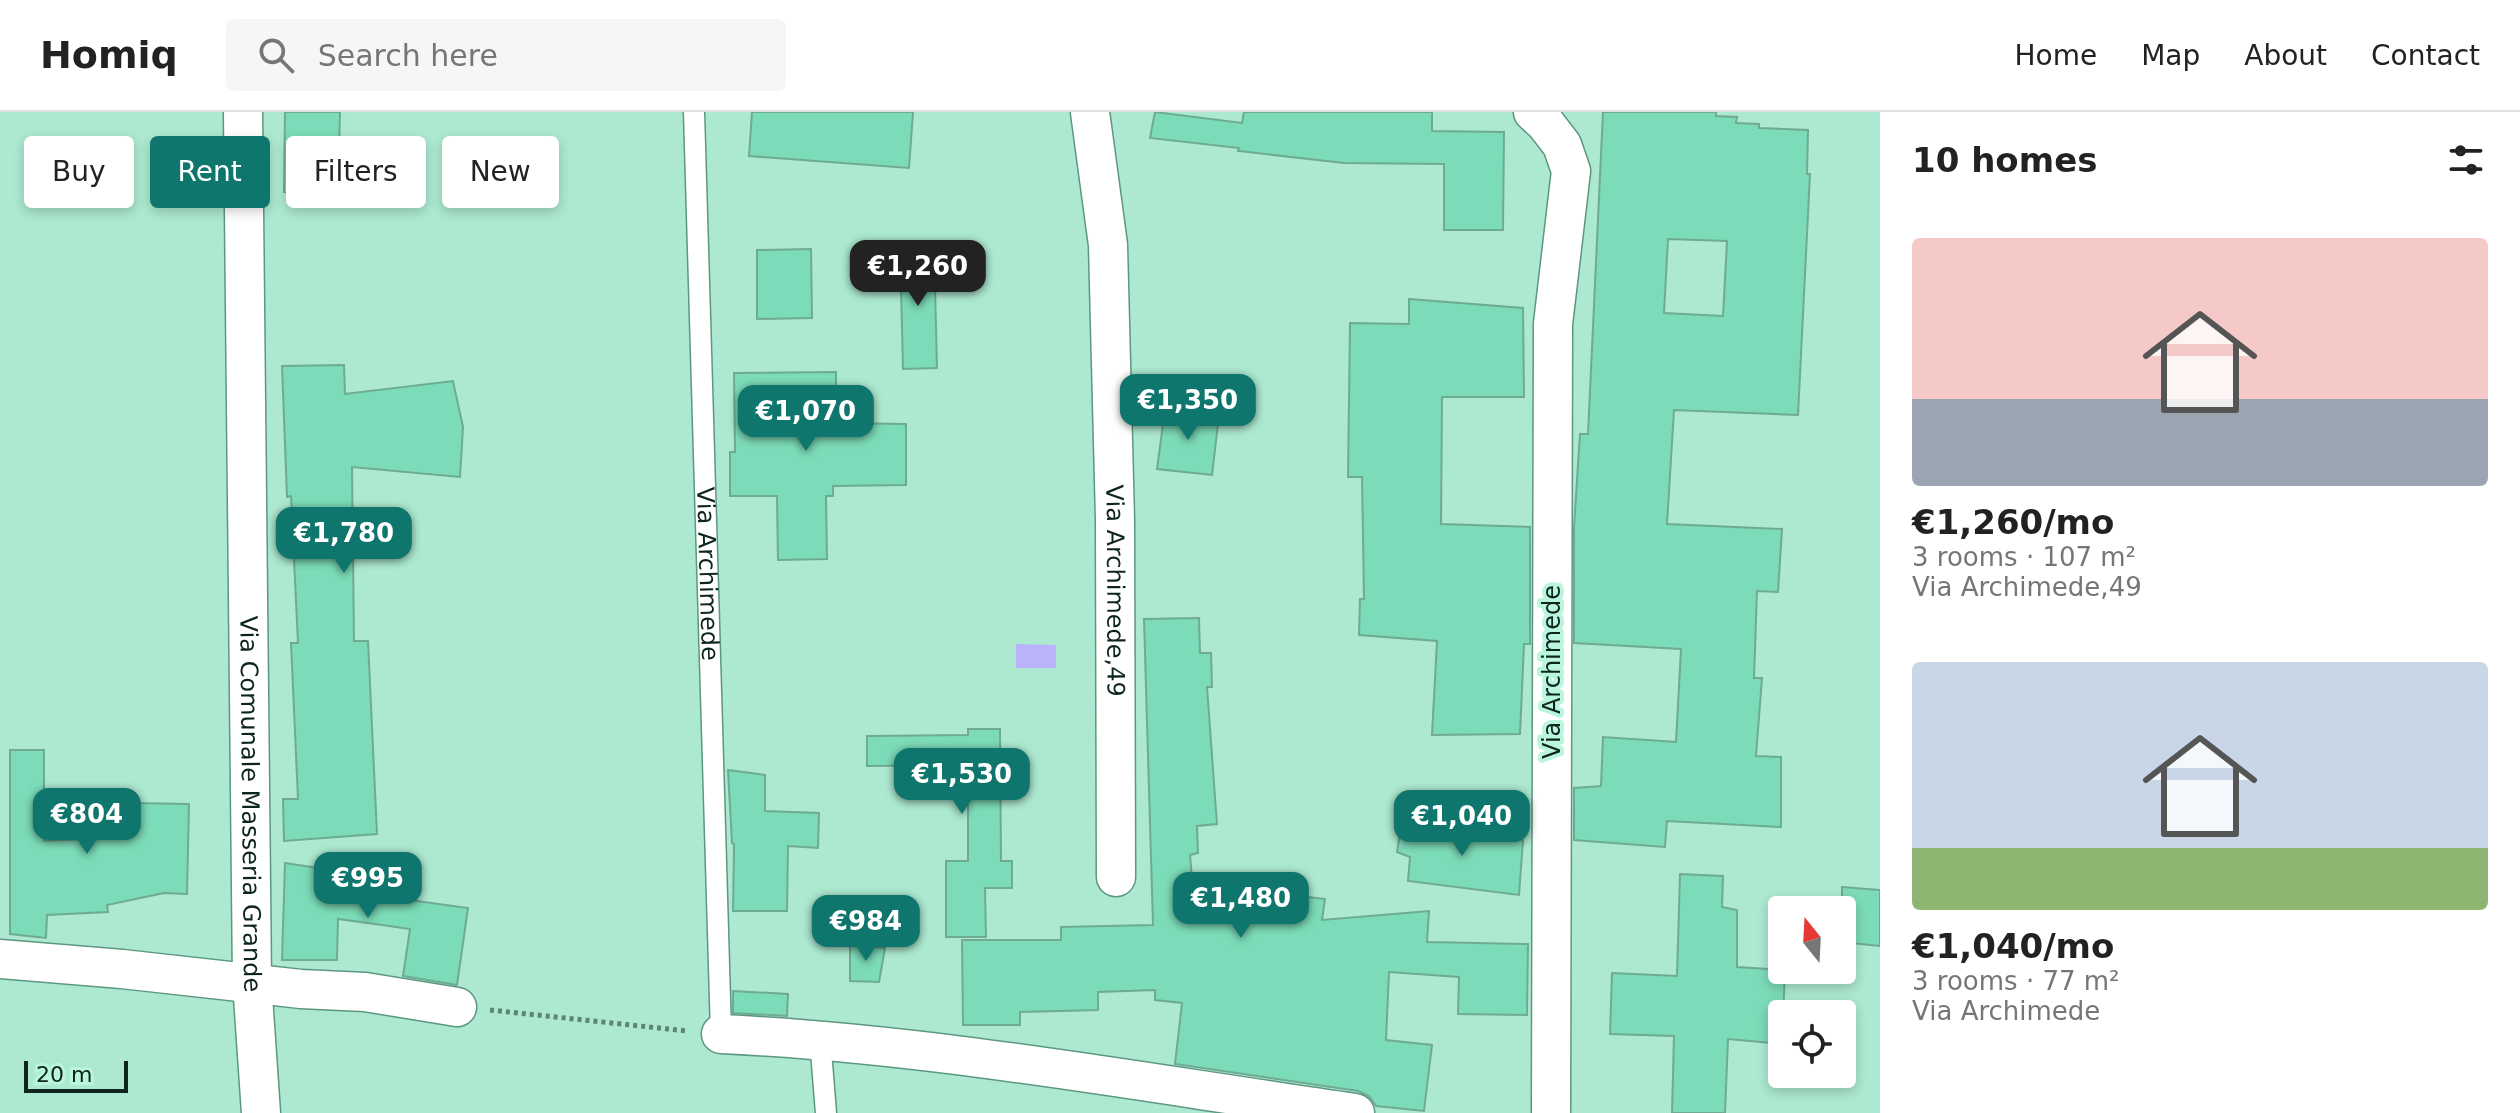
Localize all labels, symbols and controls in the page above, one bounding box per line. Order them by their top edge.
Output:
search box [226,19,786,91]
text: Homiq [40,33,178,77]
icon: search [254,33,298,77]
text: Search here [318,38,498,73]
text: Home [2014,39,2097,72]
text: Map [2141,39,2200,72]
text: About [2244,39,2327,72]
text: Contact [2371,39,2480,72]
chip: Buy [24,136,134,208]
chip: Rent [150,136,270,208]
chip: Filters [286,136,426,208]
chip: New [442,136,559,208]
icon: filters [2444,138,2488,182]
text: 10 homes [1912,140,2097,180]
pin: €1,260 [853,240,983,308]
text: €1,260 [868,251,968,281]
icon: home [2128,290,2272,434]
pin: €1,350 [1123,374,1253,442]
pin: €1,070 [741,385,871,453]
text: €1,350 [1138,385,1238,415]
text: €1,070 [756,396,856,426]
street label: Via Archimede,49 [1100,484,1129,697]
street label: Via Archimede [691,486,724,661]
text: €1,260/mo [1912,502,2114,542]
pin: €1,780 [279,507,409,575]
text: €1,780 [294,518,394,548]
text: 3 rooms · 107 m² [1912,542,2136,572]
text: Via Archimede,49 [1912,572,2142,602]
street label: Via Archimede [1538,585,1566,759]
street label: Via Comunale Masseria Grande [234,616,267,993]
icon: home [2128,714,2272,858]
pin: €1,530 [897,748,1027,816]
text: €1,530 [912,759,1012,789]
pin: €804 [40,788,134,856]
pin: €1,040 [1397,790,1527,858]
text: €804 [51,799,123,829]
text: €1,040 [1412,801,1512,831]
pin: €995 [321,852,415,920]
text: €995 [332,863,404,893]
pin: €1,480 [1176,872,1306,940]
text: €1,480 [1191,883,1291,913]
pin: €984 [819,895,913,963]
north arrow [1768,896,1856,984]
map controls [1768,896,1856,1088]
text: €984 [830,906,902,936]
text: €1,040/mo [1912,926,2114,966]
text: 3 rooms · 77 m² [1912,966,2120,996]
text: Via Archimede [1912,996,2100,1026]
button: locate [1768,1000,1856,1088]
scale bar [24,1057,128,1093]
text: 20 m [36,1062,92,1087]

